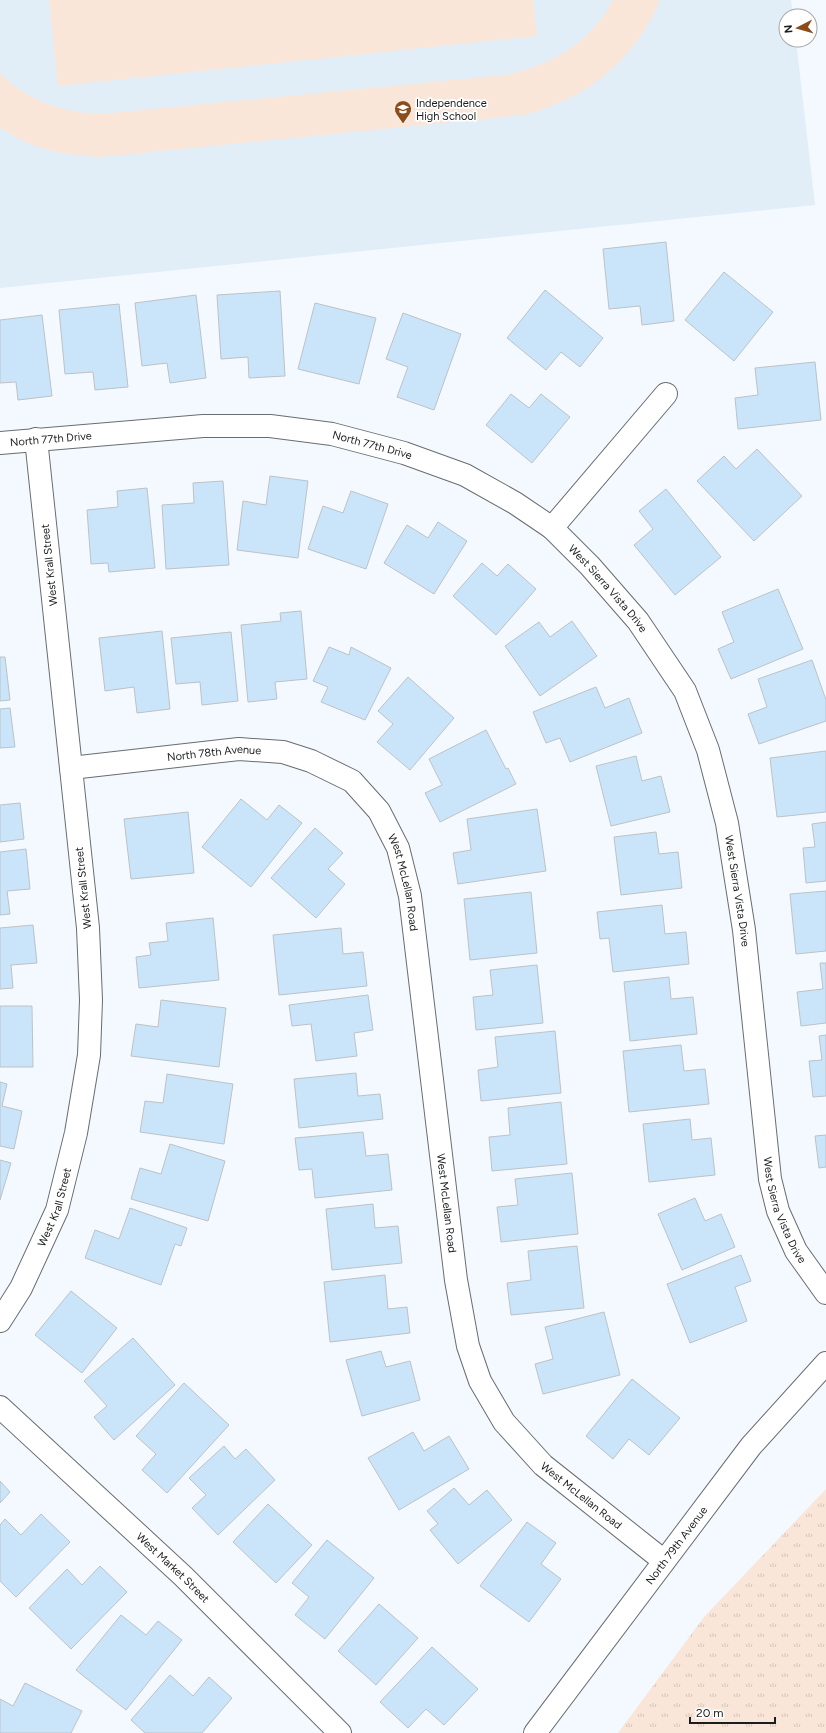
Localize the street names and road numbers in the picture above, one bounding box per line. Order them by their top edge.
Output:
street label: North 77th Drive [331,428,414,462]
street label: North 77th Drive [9,429,92,449]
street label: West Krall Street [39,523,60,607]
street label: West Sierra Vista Drive [566,542,650,635]
street label: North 78th Avenue [166,743,262,764]
street label: West McLellan Road [385,832,420,932]
street label: West Sierra Vista Drive [722,834,752,947]
street label: West Krall Street [73,846,94,930]
street label: West McLellan Road [434,1153,459,1254]
street label: West Sierra Vista Drive [761,1156,809,1266]
street label: West Krall Street [35,1167,74,1249]
street label: West McLellan Road [538,1460,624,1532]
street label: North 79th Avenue [643,1504,710,1587]
street label: West Market Street [133,1530,212,1606]

